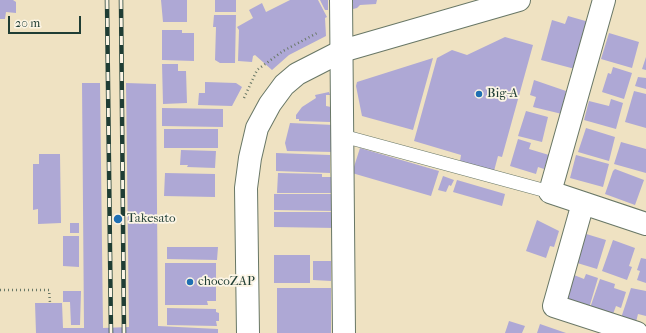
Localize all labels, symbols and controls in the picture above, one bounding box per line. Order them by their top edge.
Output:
scale bar [10,8,83,34]
text: 20 m [15,16,40,30]
place label: Big-A [487,86,518,102]
marker: Big-A [474,89,484,99]
place label: Takesato [127,211,176,227]
marker: Takesato [112,213,124,225]
place label: chocoZAP [198,274,255,290]
marker: chocoZAP [185,277,195,287]

